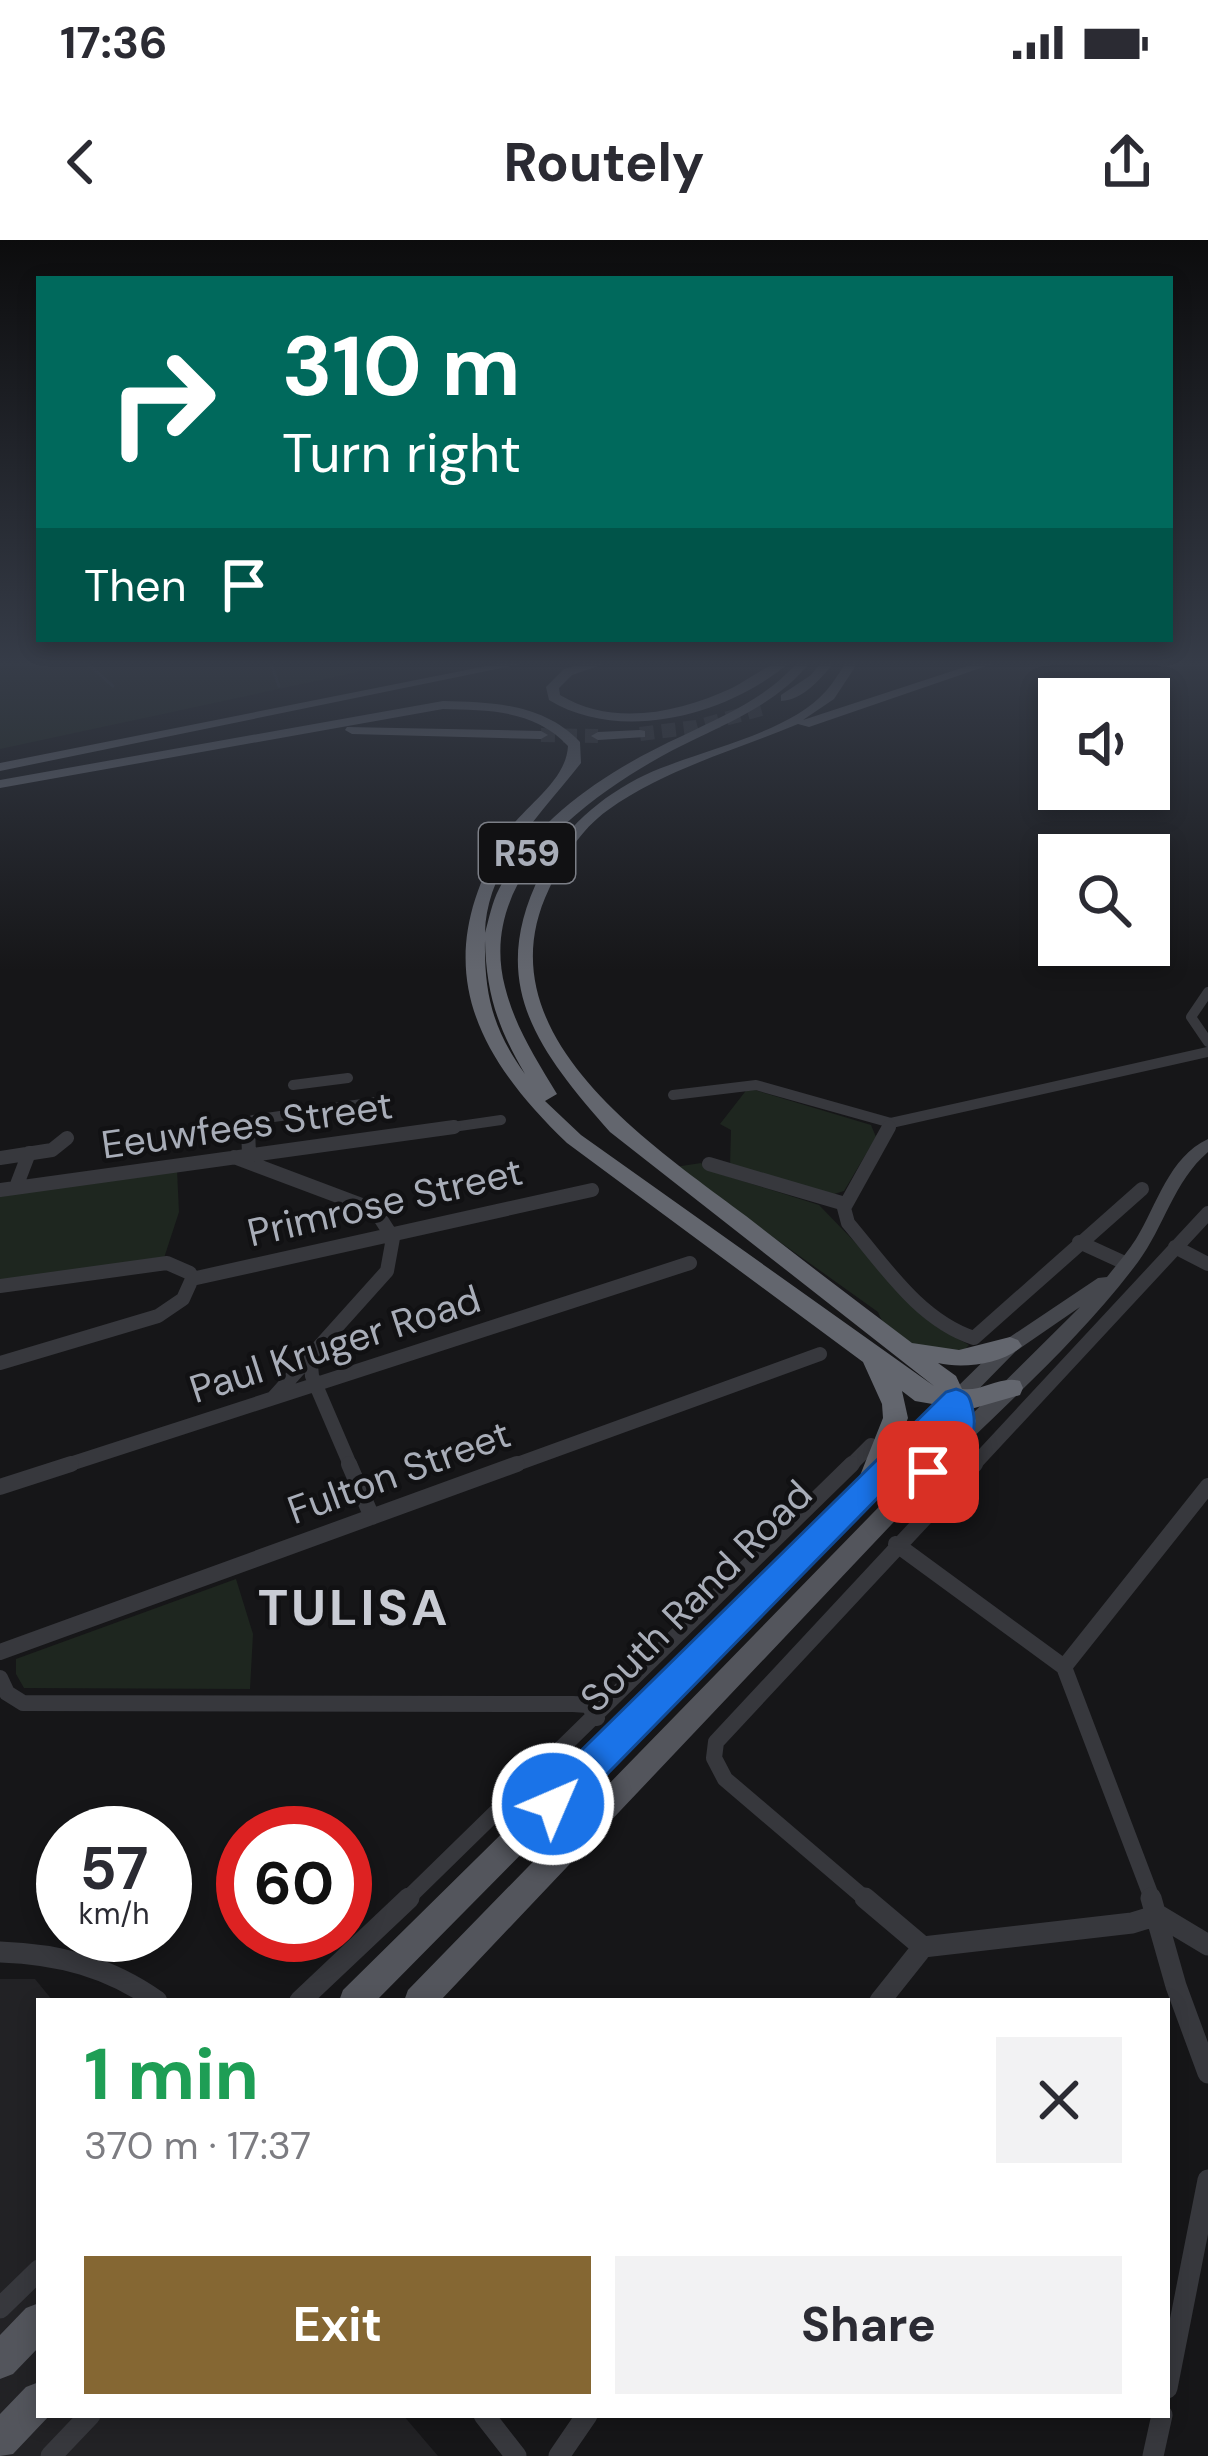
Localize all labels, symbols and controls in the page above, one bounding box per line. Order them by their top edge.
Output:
text: 17:36 [60,13,168,72]
text: Routely [504,127,704,198]
icon: back [48,129,114,195]
icon: share [1094,129,1160,195]
text: 310 m [282,312,521,421]
icon: right [84,324,240,480]
text: Turn right [282,418,521,489]
icon: arrive [211,552,277,618]
text: Then [84,556,187,615]
map controls [1038,678,1170,966]
button: sound [1038,678,1170,810]
road number: R59 [479,823,575,883]
button: search [1038,834,1170,966]
street label: Eeuwfees Street [98,1079,396,1171]
street label: Primrose Street [243,1146,527,1258]
street label: Paul Kruger Road [183,1273,487,1415]
street label: Fulton Street [281,1408,517,1536]
pin [877,1421,979,1523]
icon: arrive [895,1439,961,1505]
street label: South Rand Road [569,1469,823,1723]
district label: TULISA [258,1574,450,1641]
position arrow [490,1741,616,1867]
speed limit sign: 60 [216,1806,372,1962]
text: 57 [79,1829,149,1908]
text: km/h [79,1894,149,1933]
text: 1 min [84,2028,259,2121]
button: close [996,2037,1122,2163]
text: 370 m · 17:37 [84,2120,311,2171]
button: Exit [84,2256,591,2394]
button: Share [615,2256,1122,2394]

